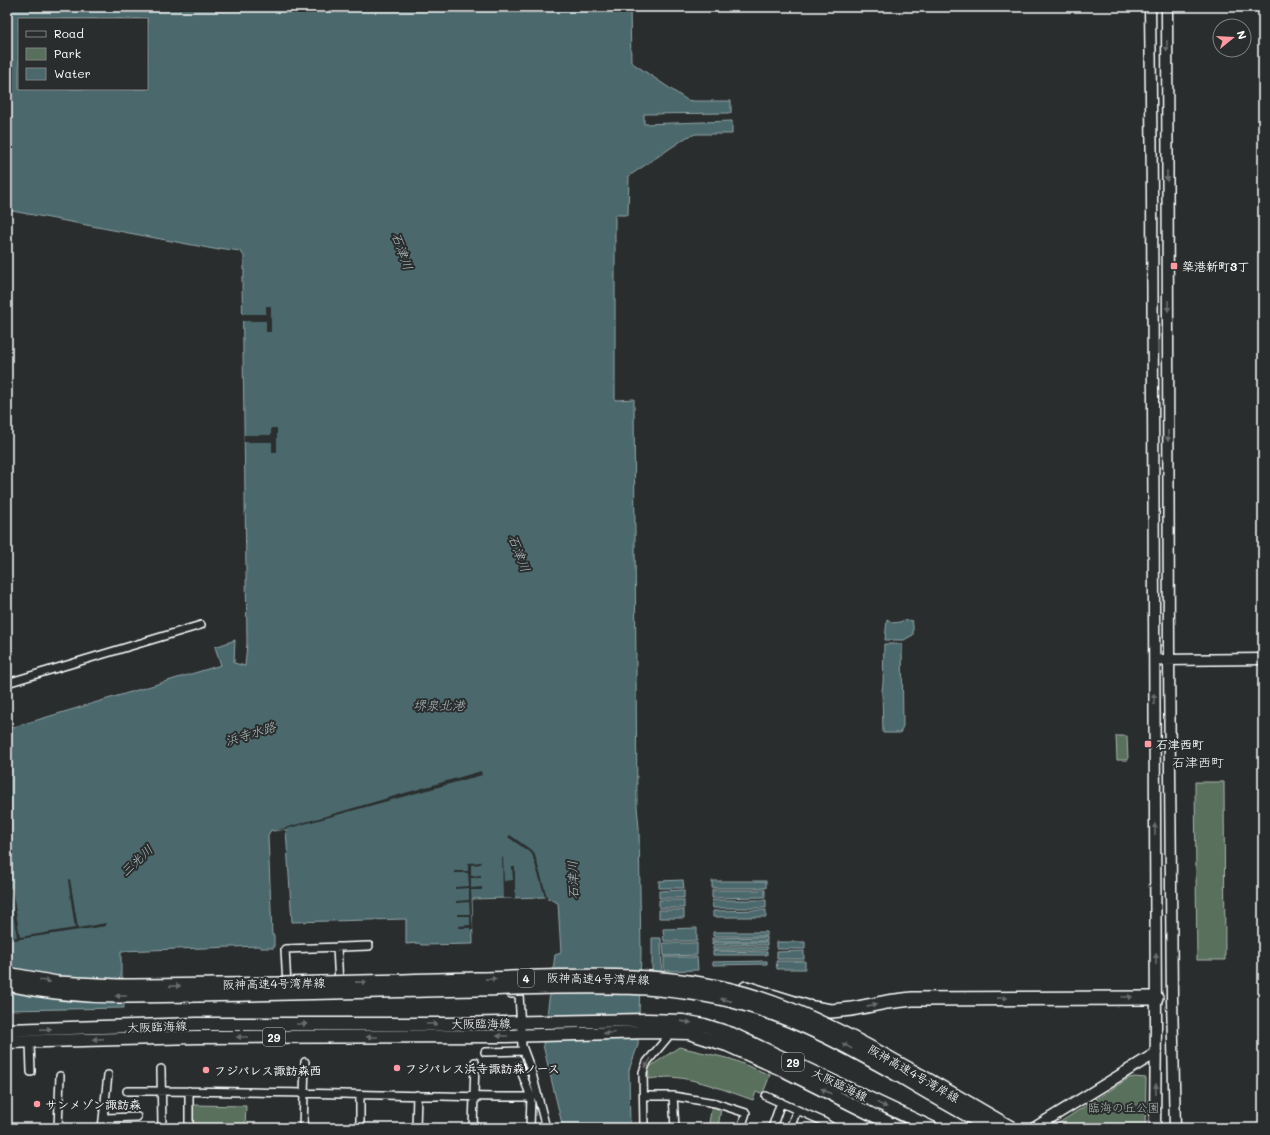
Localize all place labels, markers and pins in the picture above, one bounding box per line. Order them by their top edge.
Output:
place label: 築港新町3丁 [1182,258,1249,274]
marker: 築港新町3丁 [1169,261,1179,271]
place label: 石津西町 [1156,736,1204,752]
marker: 石津西町 [1143,739,1153,749]
place label: フジパレス浜寺諏訪森ノース [405,1060,560,1076]
place label: フジパレス諏訪森西 [214,1062,322,1078]
marker: フジパレス浜寺諏訪森ノース [392,1063,402,1073]
marker: フジパレス諏訪森西 [201,1065,211,1075]
place label: サンメゾン諏訪森 [45,1096,141,1112]
marker: サンメゾン諏訪森 [32,1099,42,1109]

